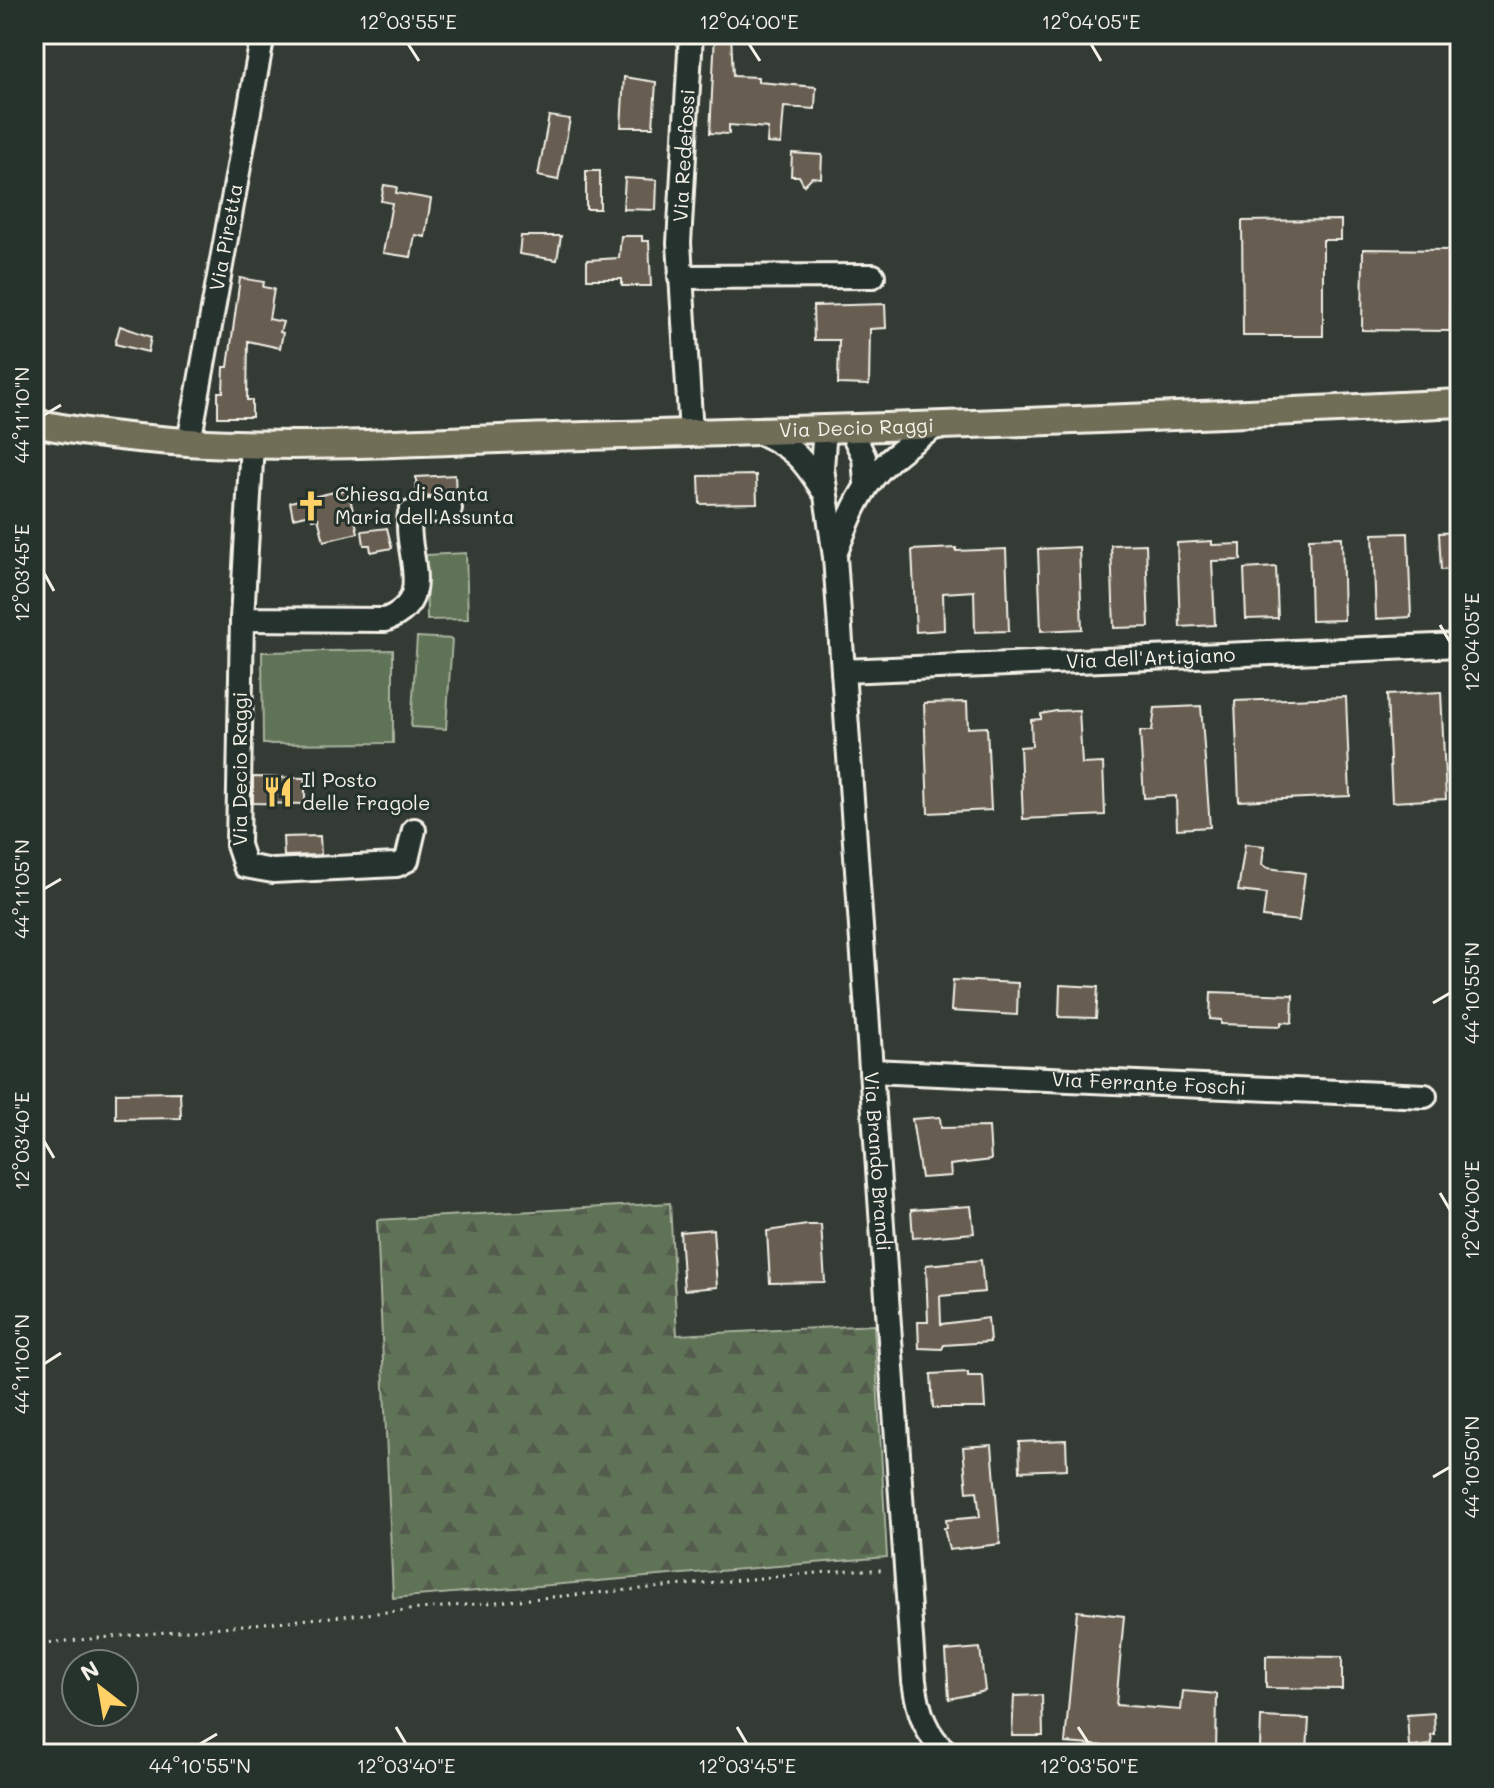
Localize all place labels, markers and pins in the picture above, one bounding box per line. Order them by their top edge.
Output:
place label: Chiesa di Santa Maria dell'Assunta [335,480,515,529]
church icon: Chiesa di Santa Maria dell'Assunta [294,489,328,523]
place label: Il Posto delle Fragole [302,766,430,815]
restaurant icon: Il Posto delle Fragole [261,775,295,809]

